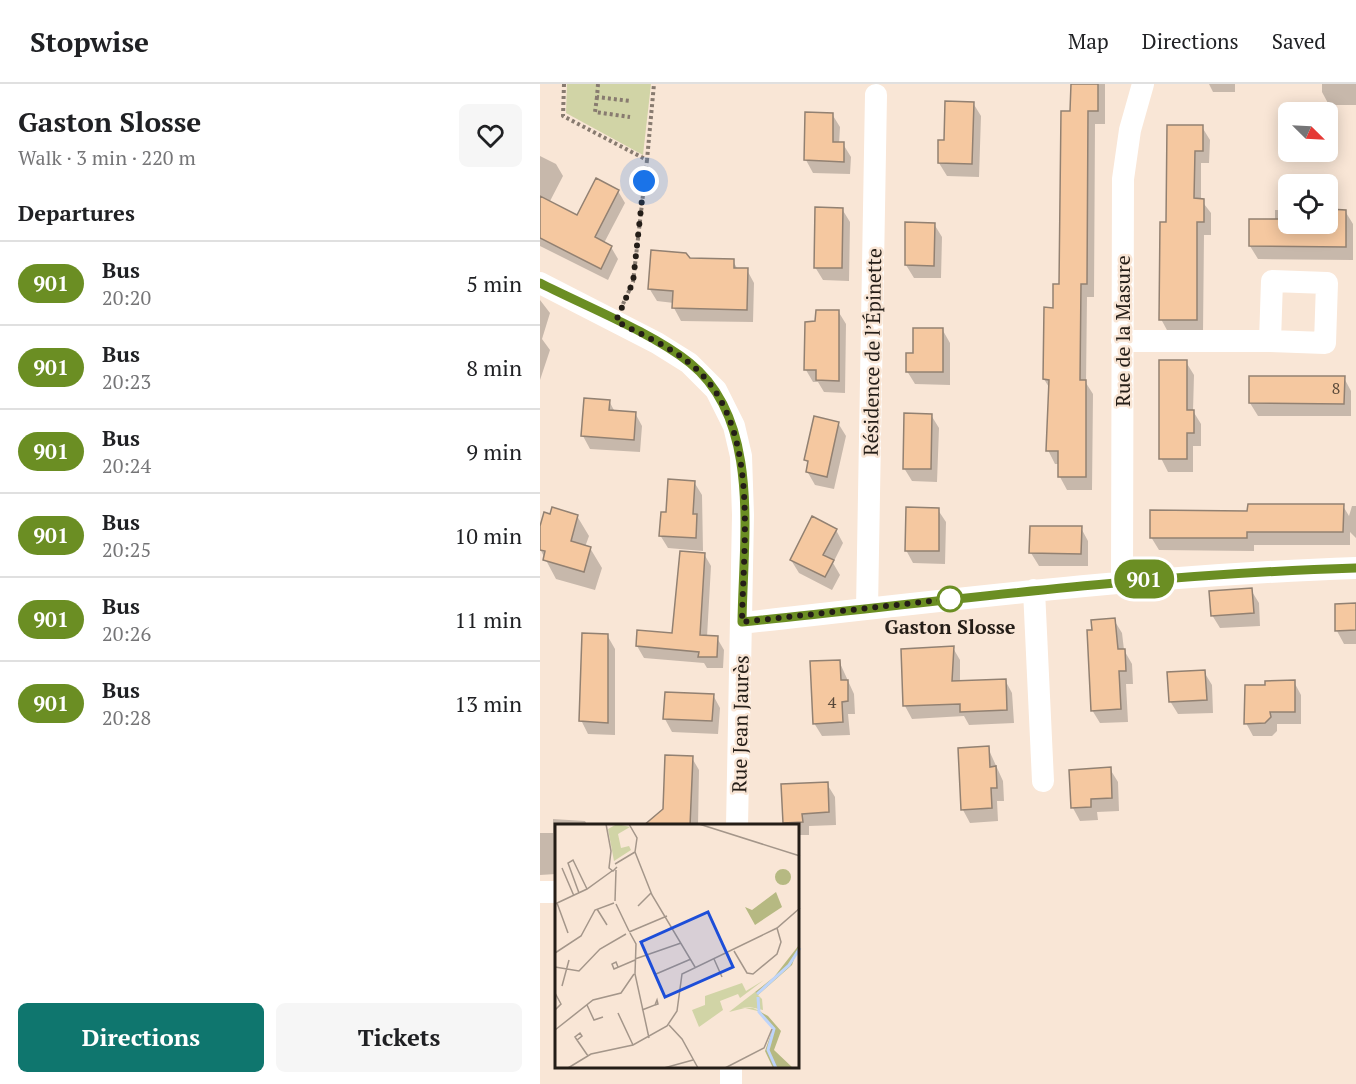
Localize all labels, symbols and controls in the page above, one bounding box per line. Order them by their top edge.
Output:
text: Stopwise [30,23,149,60]
text: Map [1068,27,1109,55]
text: Directions [1142,27,1239,55]
text: Saved [1272,27,1326,55]
north arrow [1278,102,1338,162]
map controls [1278,102,1338,234]
text: Gaston Slosse [18,103,201,140]
button: heart [459,104,522,167]
text: Walk · 3 min · 220 m [18,144,196,171]
your location [629,166,659,196]
button: locate [1278,174,1338,234]
text: Departures [18,198,135,227]
street label: Résidence de l’Épinette [857,248,887,456]
text: Bus [102,255,140,284]
street label: Rue de la Masure [1109,255,1136,407]
text: 901 [33,269,69,297]
text: 5 min [466,269,522,298]
text: 20:20 [102,284,151,311]
text: Bus [102,339,140,368]
text: 901 [33,353,69,381]
text: 8 min [466,353,522,382]
text: 20:23 [102,368,151,395]
house number: 8 [1332,377,1340,399]
text: Bus [102,423,140,452]
text: 901 [33,437,69,465]
text: 9 min [466,437,522,466]
text: 20:24 [102,452,151,479]
text: Bus [102,507,140,536]
text: 901 [33,521,69,549]
text: 10 min [455,521,522,550]
text: 20:25 [102,536,151,563]
line badge: 901 [1110,560,1178,598]
text: 901 [1126,565,1162,593]
marker: Gaston Slosse [937,586,963,612]
text: Bus [102,591,140,620]
text: 901 [33,605,69,633]
text: 11 min [455,605,522,634]
place label: Gaston Slosse [885,613,1016,640]
text: 20:26 [102,620,151,647]
street label: Rue Jean Jaurès [725,655,755,793]
text: Bus [102,675,140,704]
text: 901 [33,689,69,717]
text: 13 min [455,689,522,718]
house number: 4 [828,691,837,713]
text: 20:28 [102,704,151,731]
inset map [555,824,800,1069]
button: Directions [18,1003,264,1072]
button: Tickets [276,1003,522,1072]

